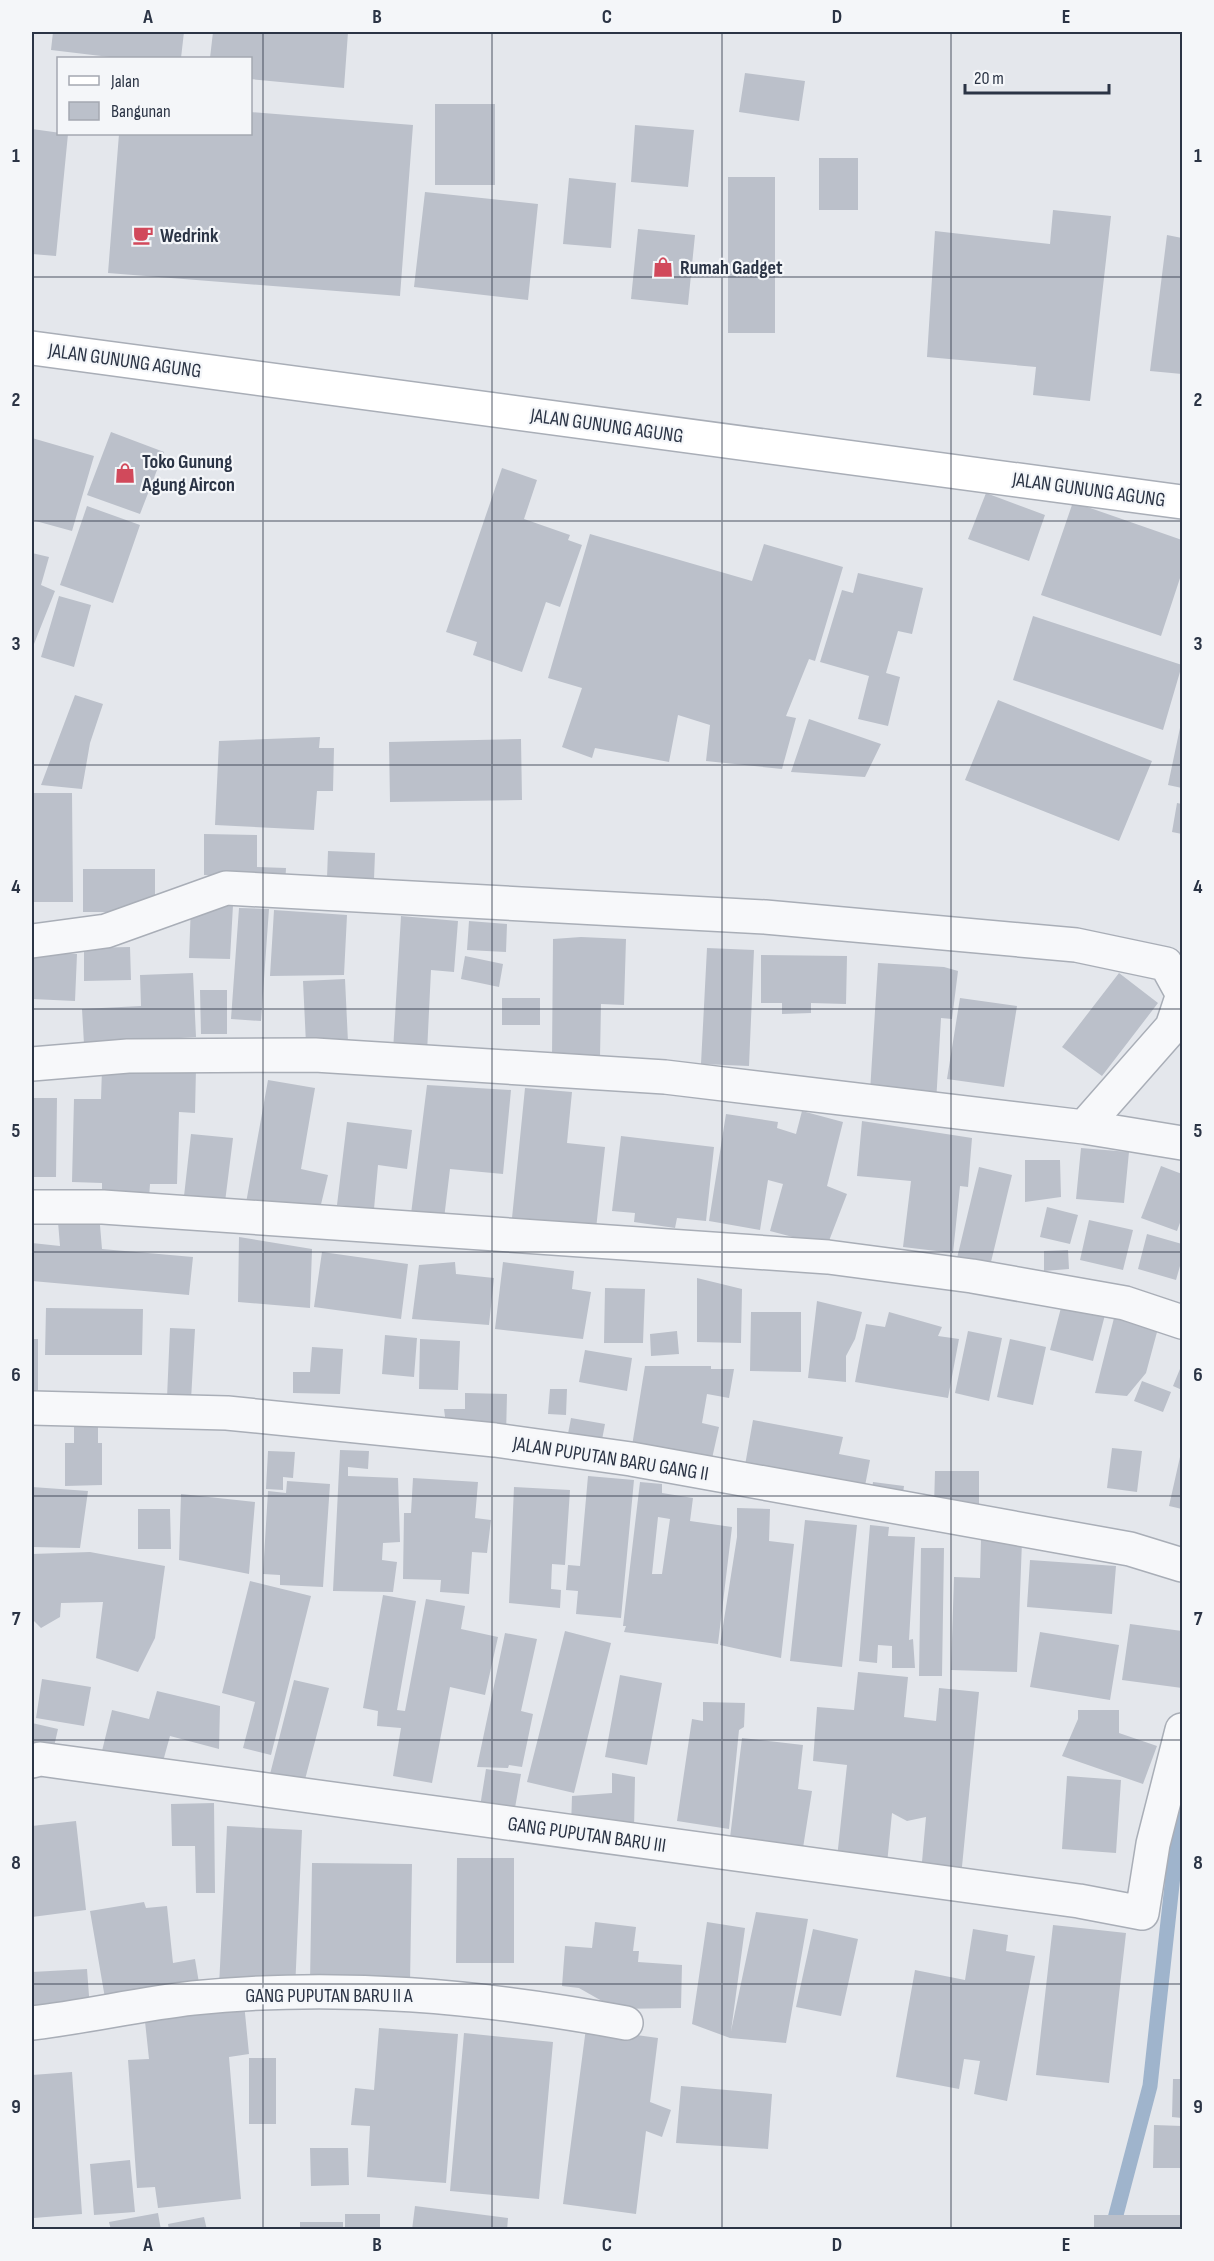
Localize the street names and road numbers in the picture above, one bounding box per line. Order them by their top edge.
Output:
street label: JALAN GUNUNG AGUNG [46,338,203,384]
street label: JALAN GUNUNG AGUNG [528,403,685,449]
street label: JALAN GUNUNG AGUNG [1010,467,1167,513]
street label: JALAN PUPUTAN BARU GANG II [510,1432,710,1486]
street label: GANG PUPUTAN BARU III [506,1812,668,1858]
street label: GANG PUPUTAN BARU II A [245,1984,413,2008]

